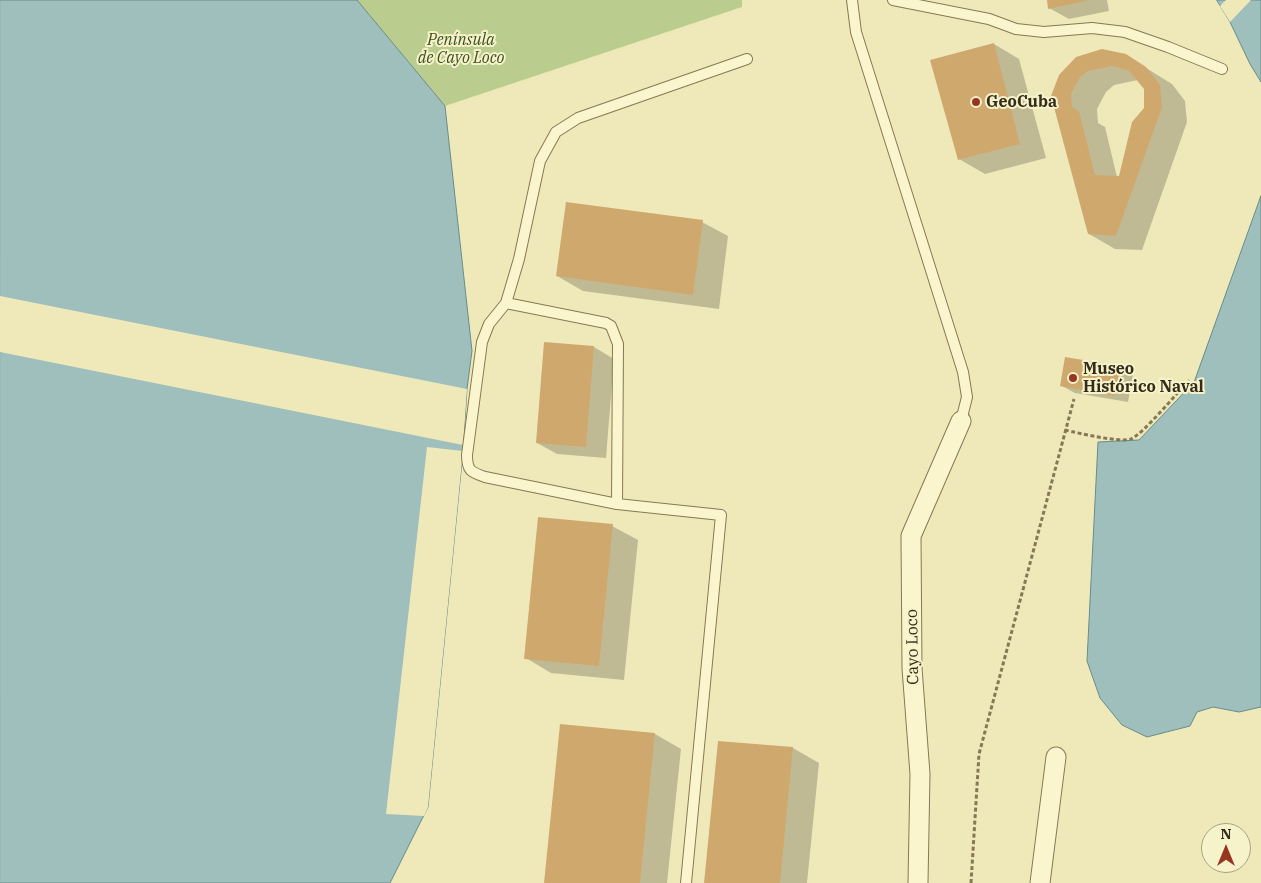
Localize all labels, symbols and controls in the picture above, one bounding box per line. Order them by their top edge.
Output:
park label: Península de Cayo Loco [418,30,504,68]
place label: GeoCuba [986,92,1057,112]
marker: GeoCuba [970,96,982,108]
place label: Museo Histórico Naval [1083,359,1204,397]
marker: Museo Histórico Naval [1067,372,1079,384]
street label: Cayo Loco [903,609,923,685]
north arrow [1201,823,1251,873]
text: N [1220,825,1232,843]

